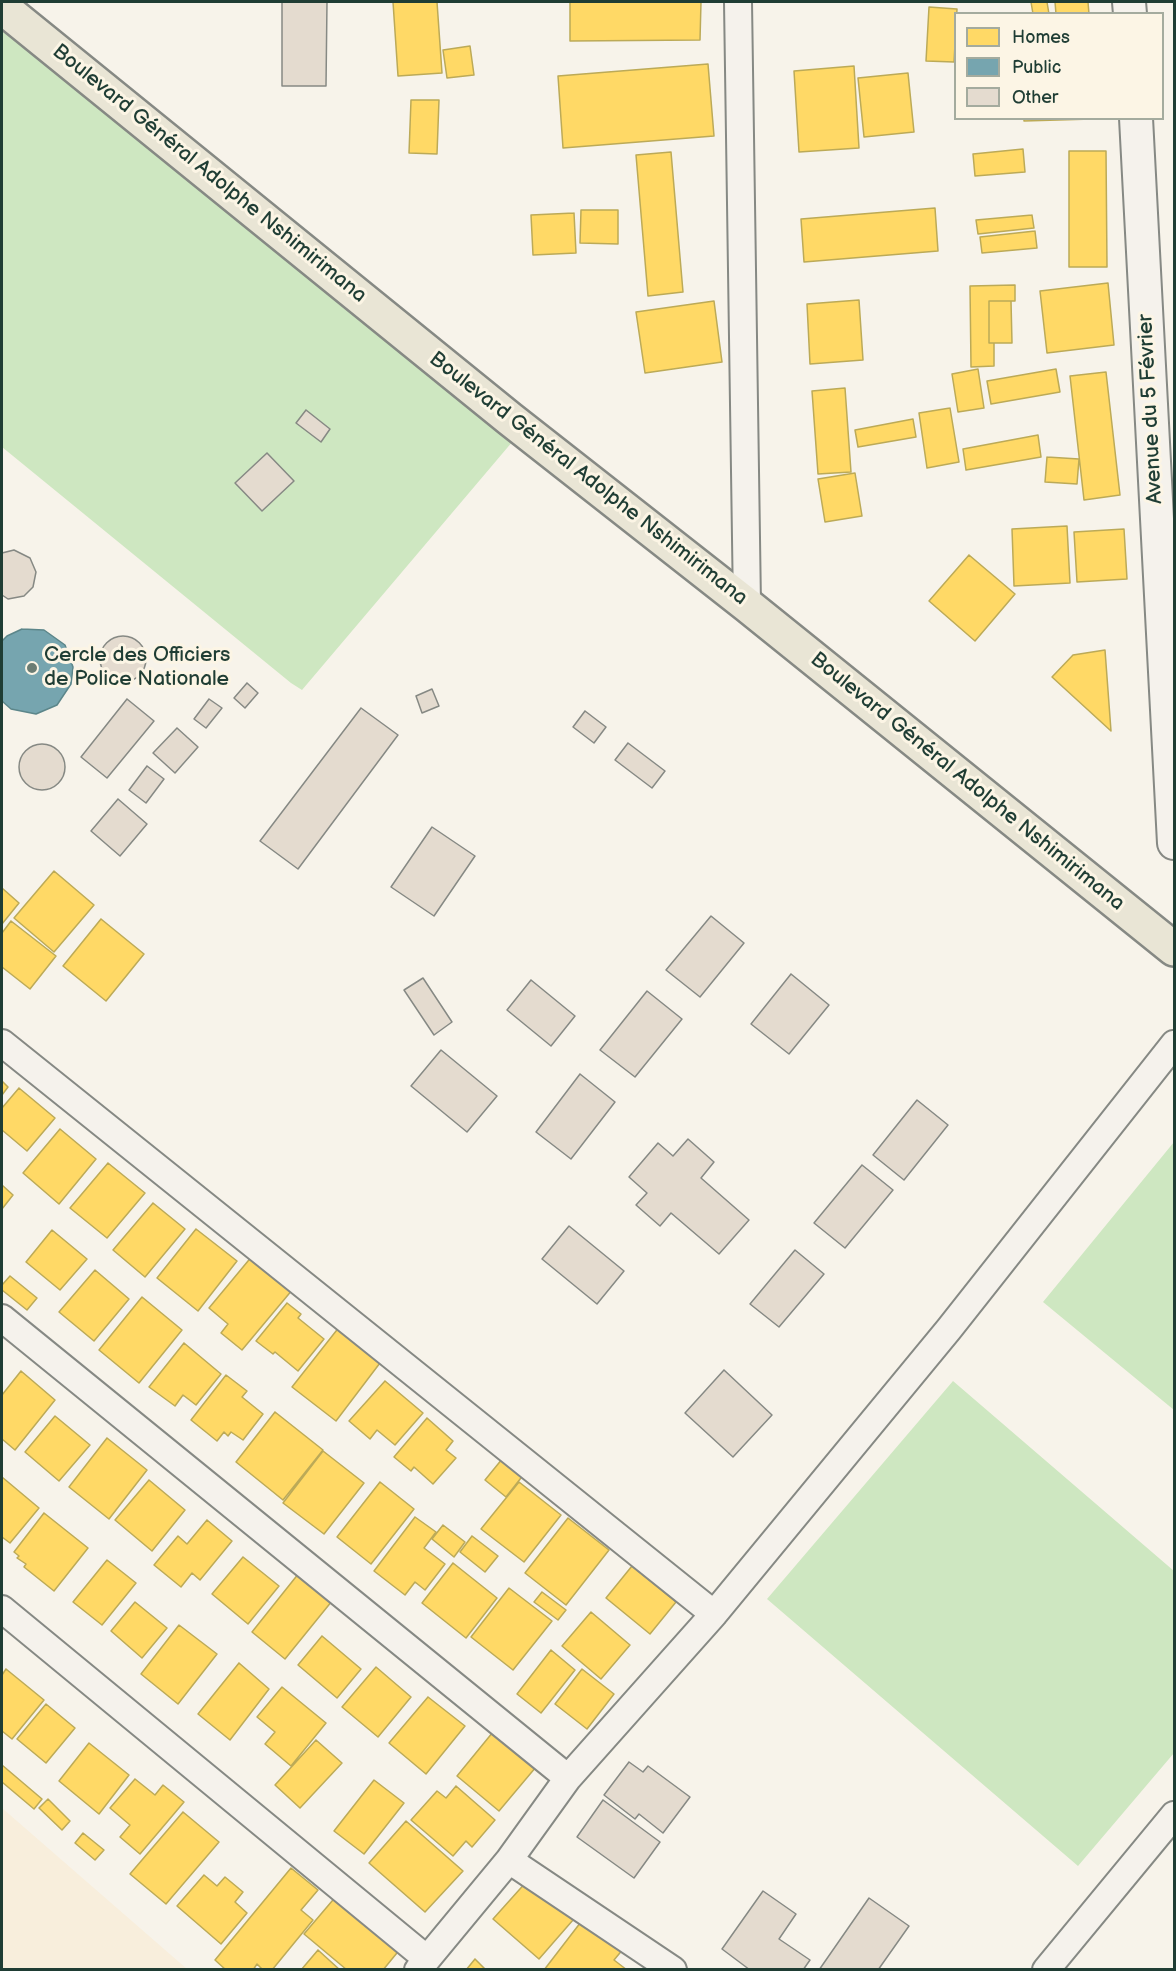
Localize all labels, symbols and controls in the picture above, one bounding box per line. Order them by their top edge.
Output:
legend [954,12,1164,120]
text: Homes [1012,27,1070,48]
street label: Boulevard Général Adolphe Nshimirimana [47,39,371,309]
text: Public [1012,57,1061,78]
text: Other [1012,87,1058,108]
street label: Avenue du 5 Février [1133,313,1169,505]
street label: Boulevard Général Adolphe Nshimirimana [424,347,752,611]
place label: Cercle des Officiers de Police Nationale [44,643,230,693]
street label: Boulevard Général Adolphe Nshimirimana [805,647,1129,917]
marker: Cercle des Officiers de Police Nationale [25,661,39,675]

